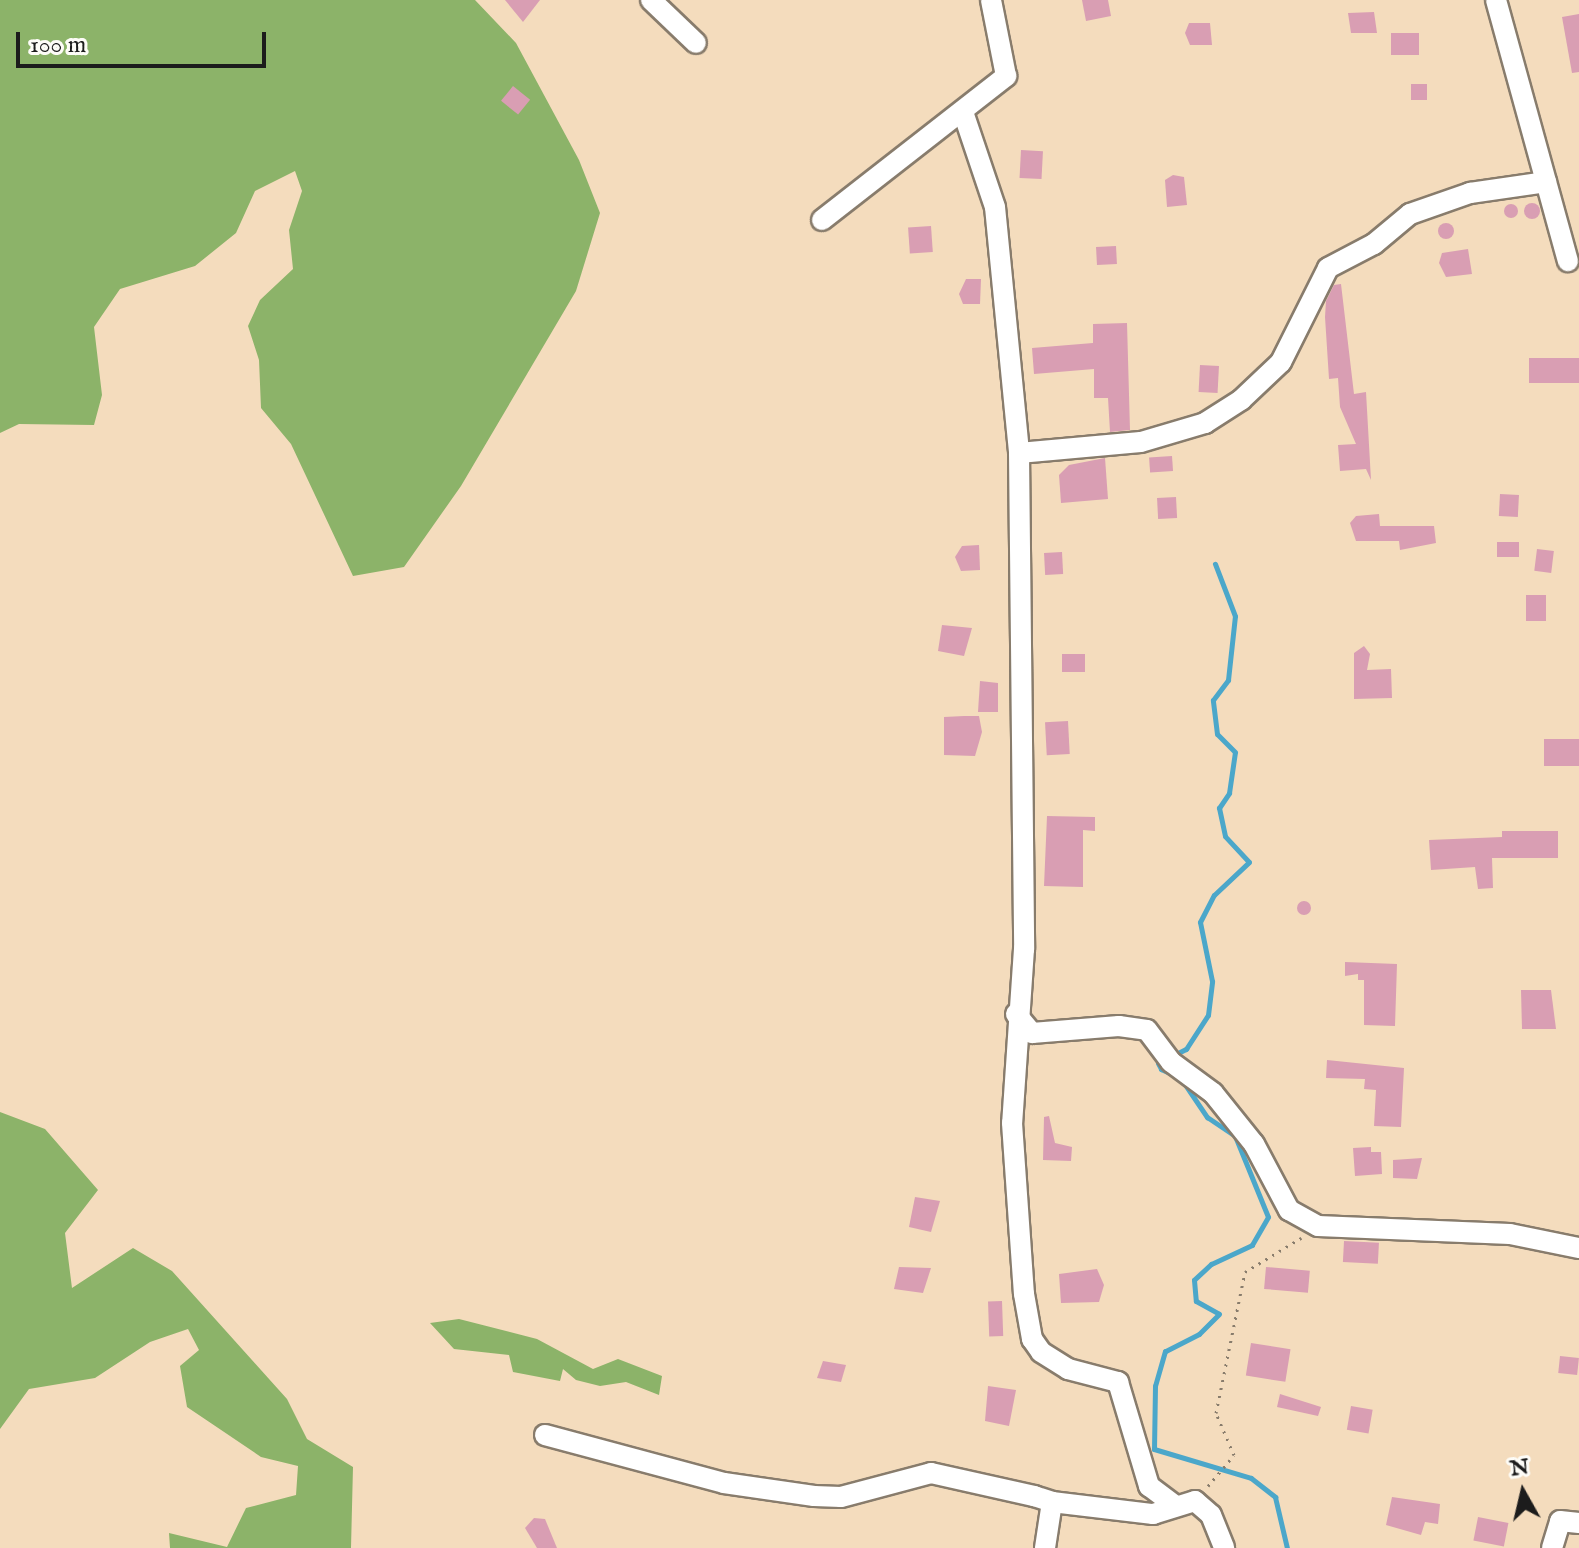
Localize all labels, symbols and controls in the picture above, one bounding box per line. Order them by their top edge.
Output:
scale bar [20,16,270,66]
text: 100 m [30,30,86,61]
north arrow [1483,1452,1563,1532]
text: N [1508,1453,1531,1483]

